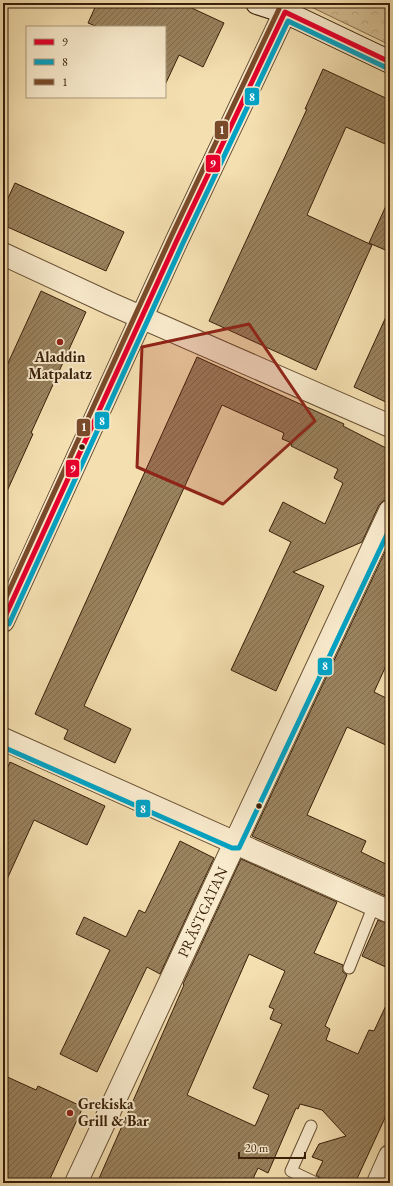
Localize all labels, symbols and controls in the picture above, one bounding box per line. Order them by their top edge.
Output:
legend [26,26,166,98]
text: 9 [62,34,68,50]
text: 8 [62,54,68,70]
text: 1 [62,74,68,90]
line badge: 8 [244,87,260,106]
text: 8 [249,90,255,104]
line badge: 1 [214,120,229,140]
text: 1 [219,123,225,137]
line badge: 9 [205,154,221,173]
text: 9 [210,156,216,170]
marker: Aladdin Matpalatz [55,337,65,347]
place label: Aladdin Matpalatz [28,347,92,383]
line badge: 8 [94,411,110,430]
text: 8 [99,414,105,428]
line badge: 1 [76,418,91,437]
text: 1 [81,420,87,434]
unlabelled marker [77,442,87,452]
line badge: 9 [65,459,80,478]
text: 9 [70,461,76,475]
line badge: 8 [317,657,333,676]
text: 8 [322,659,328,673]
line badge: 8 [135,799,151,818]
unlabelled marker [254,801,264,811]
text: 8 [140,802,146,816]
street label: PRÄSTGATAN [173,864,231,960]
place label: Grekiska Grill & Bar [78,1094,150,1130]
marker: Grekiska Grill & Bar [65,1108,75,1118]
scale bar [239,1134,305,1160]
text: 20 m [245,1140,269,1156]

